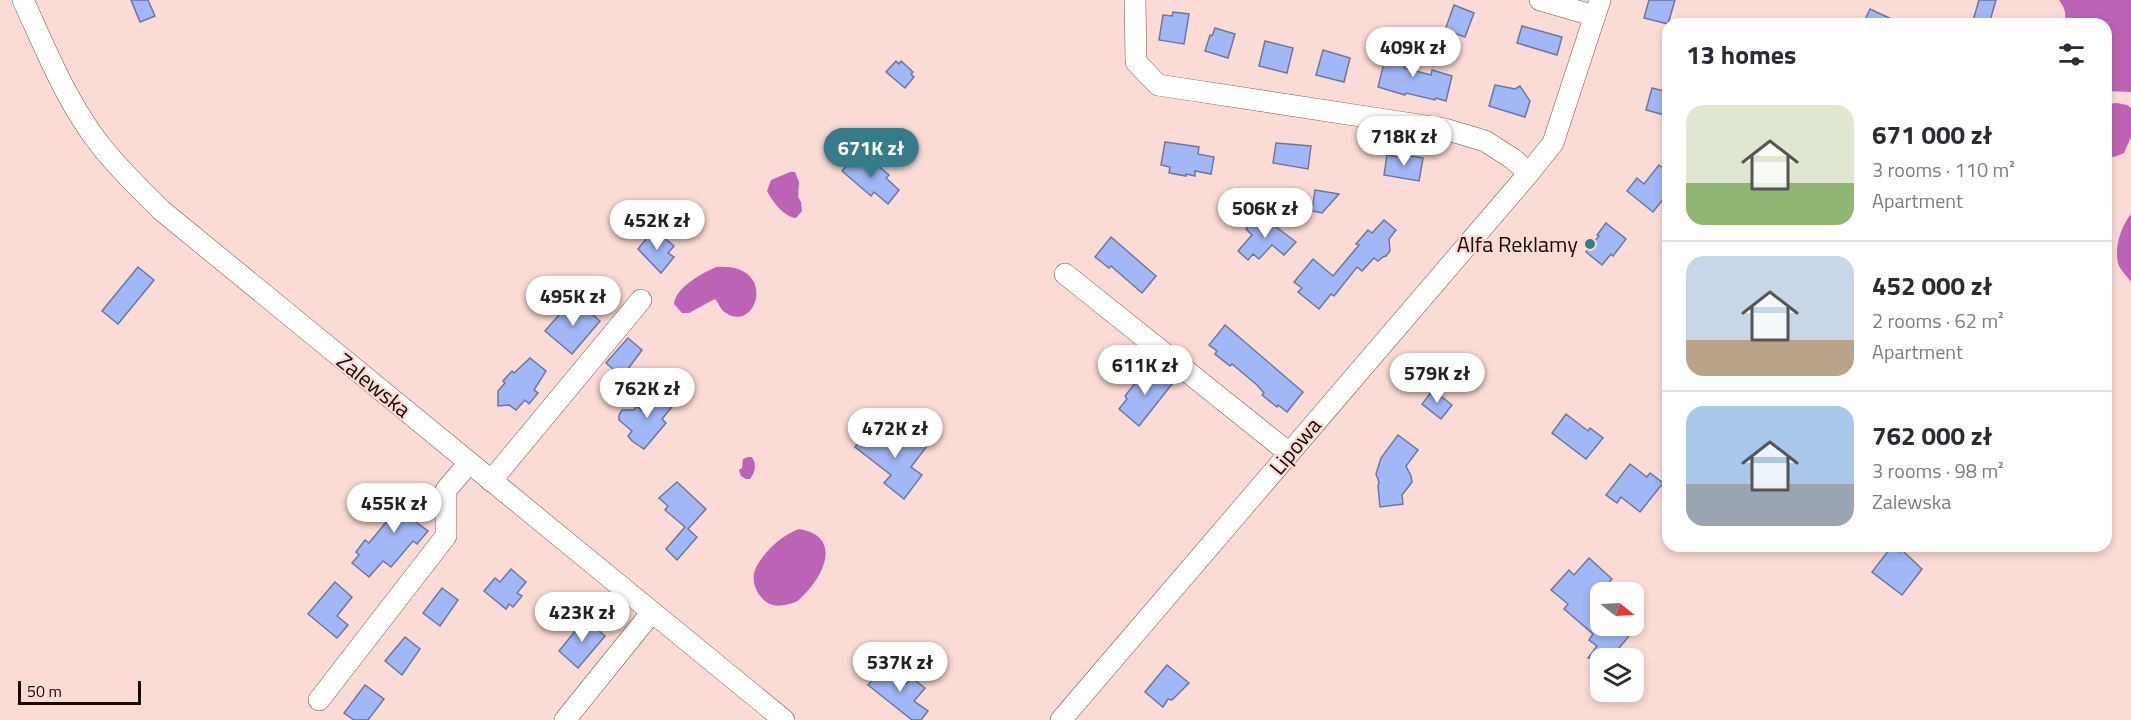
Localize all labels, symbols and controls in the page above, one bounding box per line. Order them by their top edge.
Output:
pin: 409K zł [1358,27,1468,78]
text: 409K zł [1380,31,1446,62]
text: 13 homes [1686,35,1796,74]
icon: filters [2055,38,2088,71]
text: 671 000 zł [1872,115,1993,154]
pin: 718K zł [1349,116,1459,167]
text: 718K zł [1371,120,1437,151]
pin: 671K zł [816,128,926,179]
icon: home [1734,129,1806,201]
text: 671K zł [838,132,904,163]
text: 3 rooms · 110 m² [1872,154,2015,185]
text: Apartment [1872,185,1963,216]
pin: 506K zł [1210,188,1320,239]
text: 506K zł [1232,192,1298,223]
pin: 452K zł [602,200,712,251]
text: 452K zł [624,204,690,235]
place label: Alfa Reklamy [1457,227,1578,261]
marker: Alfa Reklamy [1583,237,1597,251]
text: 452 000 zł [1872,266,1993,305]
pin: 495K zł [518,276,628,327]
text: 495K zł [540,280,606,311]
icon: home [1734,280,1806,352]
text: 2 rooms · 62 m² [1872,305,2004,336]
text: Apartment [1872,336,1963,367]
street label: Zalewska [329,344,419,426]
pin: 611K zł [1090,345,1200,396]
text: 611K zł [1112,349,1178,380]
pin: 579K zł [1382,353,1492,404]
text: 579K zł [1404,357,1470,388]
pin: 762K zł [592,368,702,419]
text: 762K zł [614,372,680,403]
pin: 472K zł [840,408,950,459]
street label: Lipowa [1261,410,1329,482]
text: 472K zł [862,412,928,443]
text: 762 000 zł [1872,416,1993,455]
icon: home [1734,430,1806,502]
text: 3 rooms · 98 m² [1872,455,2004,486]
pin: 455K zł [339,483,449,534]
text: Zalewska [1872,486,1951,517]
text: 455K zł [361,487,427,518]
north arrow [1590,582,1644,636]
map controls [1590,582,1644,702]
pin: 423K zł [527,592,637,643]
text: 423K zł [549,596,615,627]
pin: 537K zł [845,642,955,693]
text: 537K zł [867,646,933,677]
button: layers [1590,648,1644,702]
scale bar [18,678,141,706]
text: 50 m [27,679,62,703]

